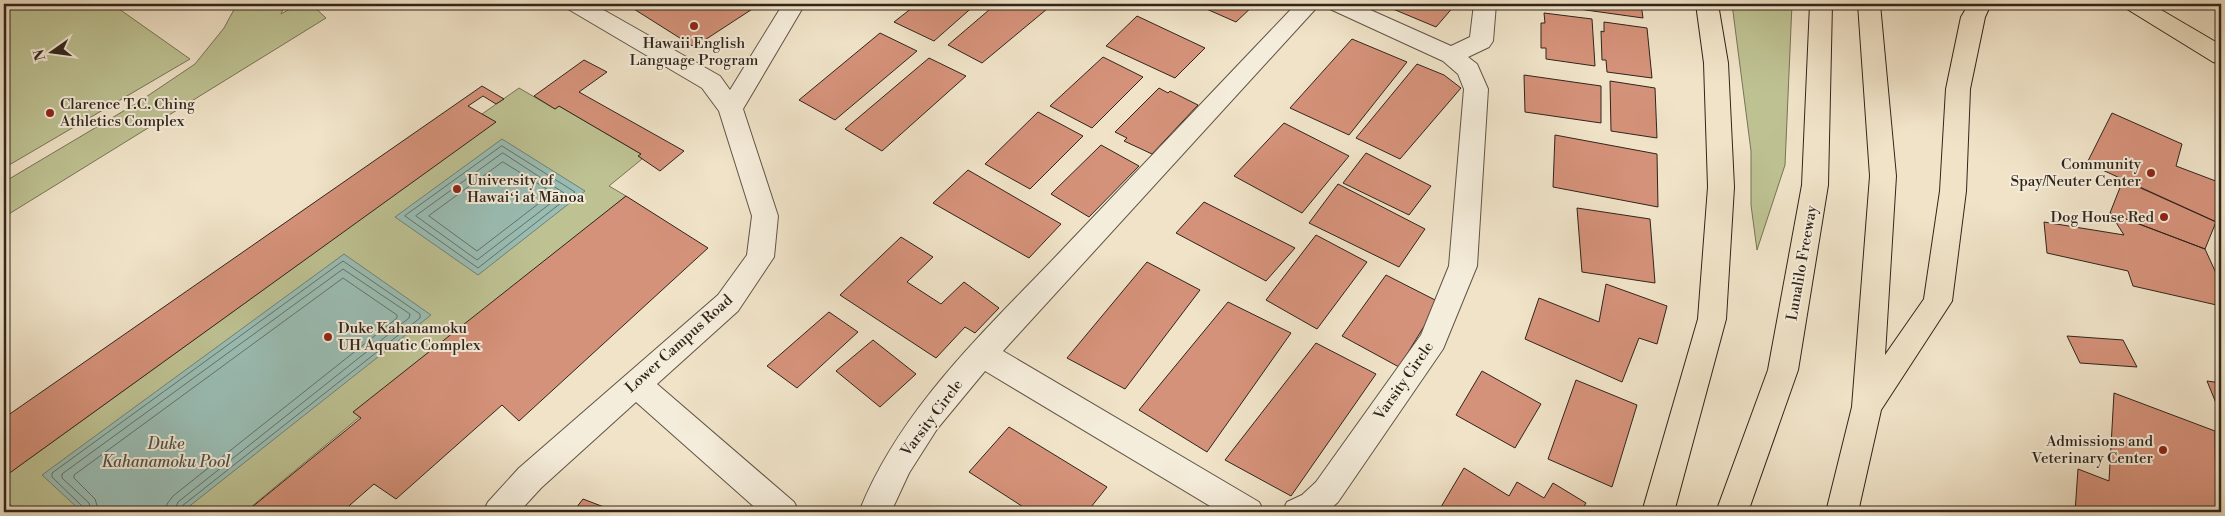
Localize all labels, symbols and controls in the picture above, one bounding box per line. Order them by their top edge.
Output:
marker: Hawaii English Language Program [688,20,700,32]
north arrow [28,28,78,78]
place label: Hawaii English Language Program [630,34,758,70]
text: N [30,47,50,62]
place label: Clarence T.C. Ching Athletics Complex [59,95,195,131]
marker: Clarence T.C. Ching Athletics Complex [44,107,56,119]
place label: Community Spay/Neuter Center [2011,155,2142,191]
marker: Community Spay/Neuter Center [2145,167,2157,179]
place label: University of Hawaiʻi at Mānoa [467,171,585,207]
marker: University of Hawaiʻi at Mānoa [451,183,463,195]
street label: Lunalilo Freeway [1783,203,1822,322]
place label: Dog House Red [2050,208,2154,227]
marker: Dog House Red [2158,211,2170,223]
street label: Lower Campus Road [621,290,737,397]
place label: Duke Kahanamoku UH Aquatic Complex [338,319,481,355]
marker: Duke Kahanamoku UH Aquatic Complex [322,331,334,343]
street label: Varsity Circle [1369,338,1438,425]
street label: Varsity Circle [896,376,967,461]
place label: Admissions and Veterinary Center [2030,432,2154,468]
water label: Duke Kahanamoku Pool [101,434,231,472]
marker: Admissions and Veterinary Center [2157,444,2169,456]

